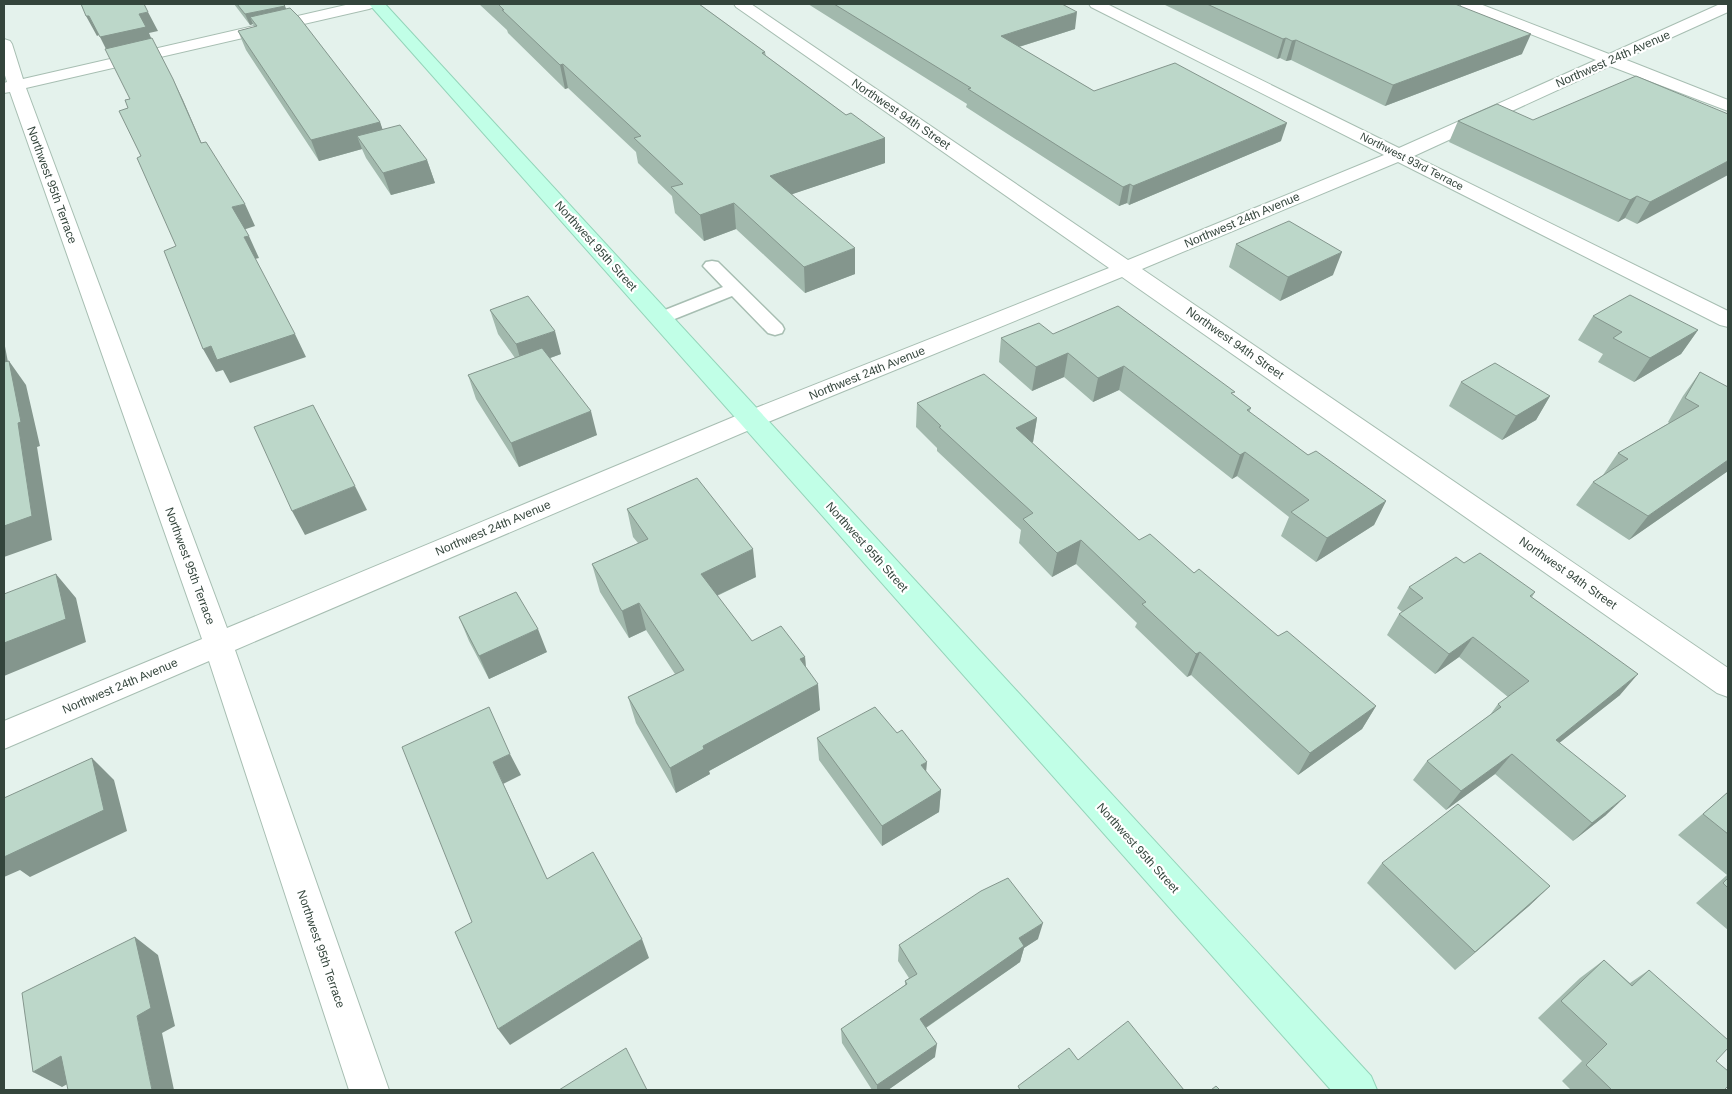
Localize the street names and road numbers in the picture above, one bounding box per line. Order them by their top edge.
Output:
street label: Northwest 24th Avenue [1554,27,1673,91]
street label: Northwest 94th Street [849,76,954,153]
street label: Northwest 95th Terrace [24,124,80,246]
street label: Northwest 93rd Terrace [1358,130,1466,192]
street label: Northwest 24th Avenue [1182,189,1302,251]
street label: Northwest 95th Street [552,198,640,294]
street label: Northwest 94th Street [1183,304,1287,382]
street label: Northwest 24th Avenue [807,343,927,403]
street label: Northwest 24th Avenue [433,497,553,559]
street label: Northwest 95th Street [823,499,911,595]
street label: Northwest 95th Terrace [162,505,218,627]
street label: Northwest 94th Street [1516,534,1620,612]
street label: Northwest 24th Avenue [60,655,180,717]
street label: Northwest 95th Street [1094,800,1182,896]
street label: Northwest 95th Terrace [294,888,348,1010]

